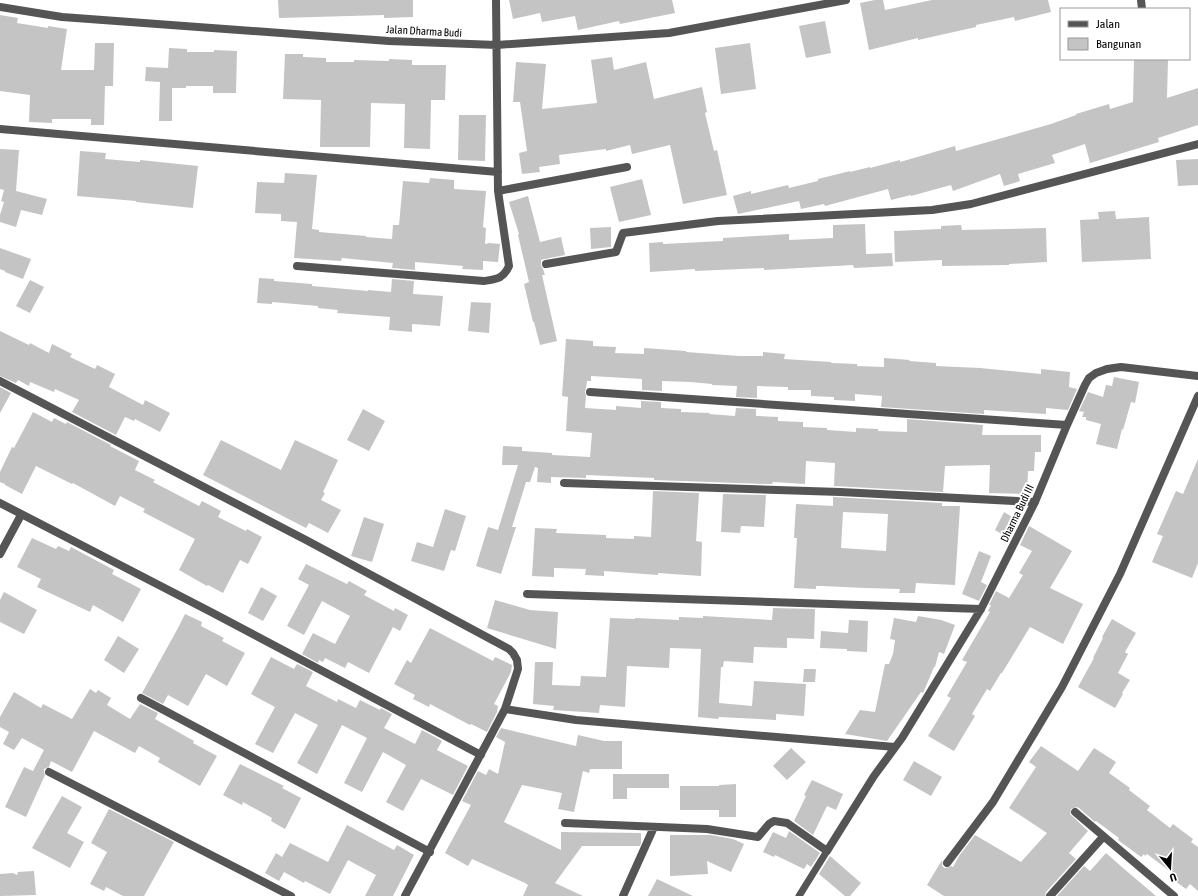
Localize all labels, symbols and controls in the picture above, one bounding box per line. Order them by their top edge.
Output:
legend [1060,8,1190,60]
text: Jalan [1096,17,1120,31]
street label: Jalan Dharma Budi [386,23,462,39]
text: Bangunan [1096,37,1141,51]
street label: Dharma Budi III [998,482,1036,544]
north arrow [1150,848,1190,888]
text: U [1168,871,1178,884]

